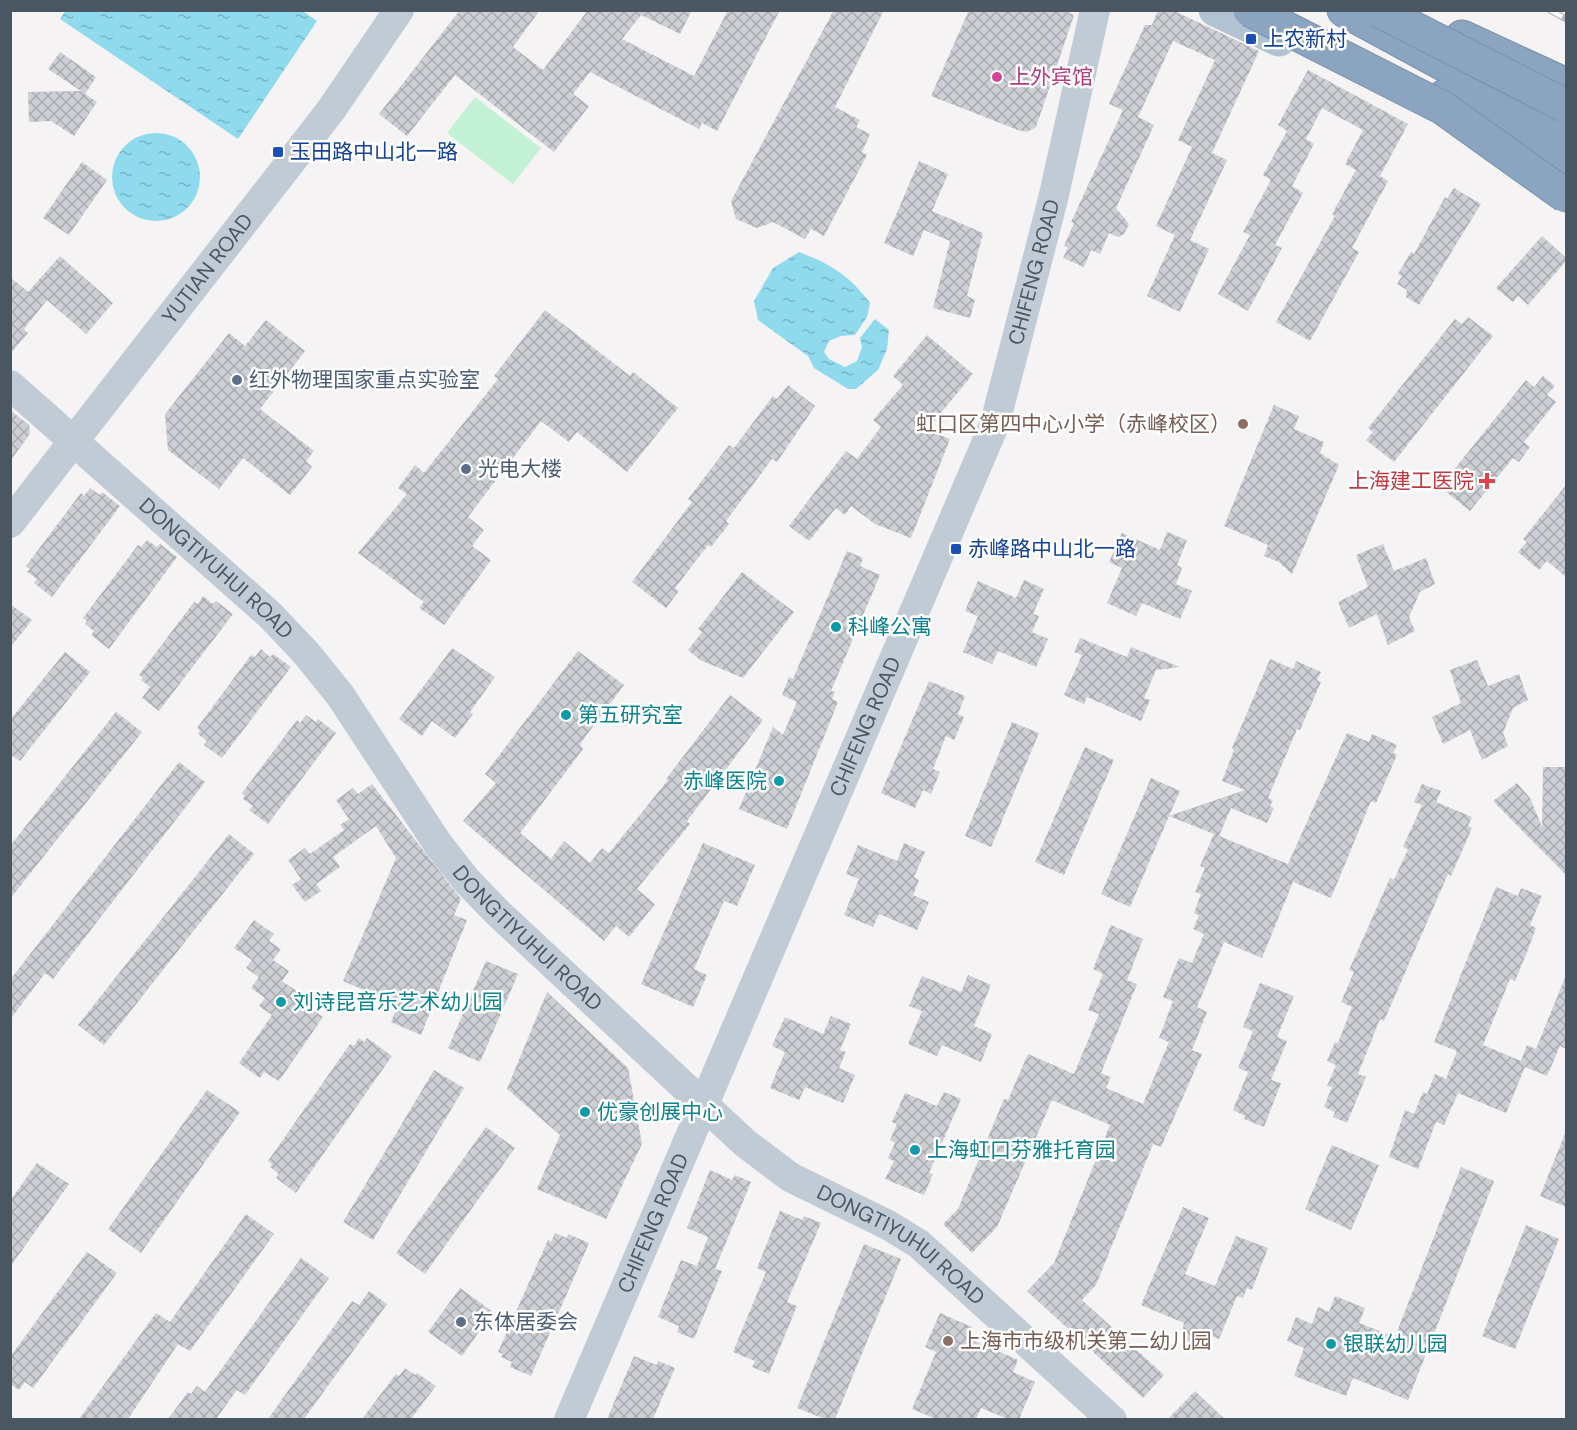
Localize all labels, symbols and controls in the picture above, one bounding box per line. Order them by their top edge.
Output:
place label: 上农新村 [1263,25,1347,53]
marker: 上农新村 [1244,32,1258,46]
place label: 上外宾馆 [1009,63,1093,91]
marker: 上外宾馆 [990,70,1004,84]
place label: 玉田路中山北一路 [290,138,458,166]
marker: 玉田路中山北一路 [271,145,285,159]
street label: CHIFENG ROAD [1002,196,1066,348]
street label: YUTIAN ROAD [156,208,259,330]
place label: 红外物理国家重点实验室 [249,366,480,394]
marker: 红外物理国家重点实验室 [230,373,244,387]
place label: 虹口区第四中心小学（赤峰校区） [916,410,1231,438]
marker: 虹口区第四中心小学（赤峰校区） [1236,417,1250,431]
place label: 光电大楼 [478,455,562,483]
marker: 光电大楼 [459,462,473,476]
place label: 上海建工医院 [1348,467,1474,495]
marker: 上海建工医院 [1478,472,1496,490]
street label: DONGTIYUHUI ROAD [133,492,300,645]
place label: 赤峰路中山北一路 [968,535,1136,563]
marker: 赤峰路中山北一路 [949,542,963,556]
place label: 科峰公寓 [848,613,932,641]
marker: 科峰公寓 [829,620,843,634]
street label: CHIFENG ROAD [823,652,908,801]
place label: 第五研究室 [578,701,683,729]
marker: 第五研究室 [559,708,573,722]
place label: 赤峰医院 [683,767,767,795]
marker: 赤峰医院 [772,774,786,788]
street label: DONGTIYUHUI ROAD [446,860,608,1017]
place label: 刘诗昆音乐艺术幼儿园 [293,988,503,1016]
marker: 刘诗昆音乐艺术幼儿园 [274,995,288,1009]
place label: 优豪创展中心 [597,1098,723,1126]
marker: 优豪创展中心 [578,1105,592,1119]
place label: 上海虹口芬雅托育园 [927,1136,1116,1164]
marker: 上海虹口芬雅托育园 [908,1143,922,1157]
street label: CHIFENG ROAD [611,1149,695,1297]
street label: DONGTIYUHUI ROAD [812,1178,991,1311]
place label: 东体居委会 [473,1308,578,1336]
marker: 东体居委会 [454,1315,468,1329]
place label: 上海市市级机关第二幼儿园 [960,1327,1212,1355]
place label: 银联幼儿园 [1343,1330,1448,1358]
marker: 上海市市级机关第二幼儿园 [941,1334,955,1348]
marker: 银联幼儿园 [1324,1337,1338,1351]

